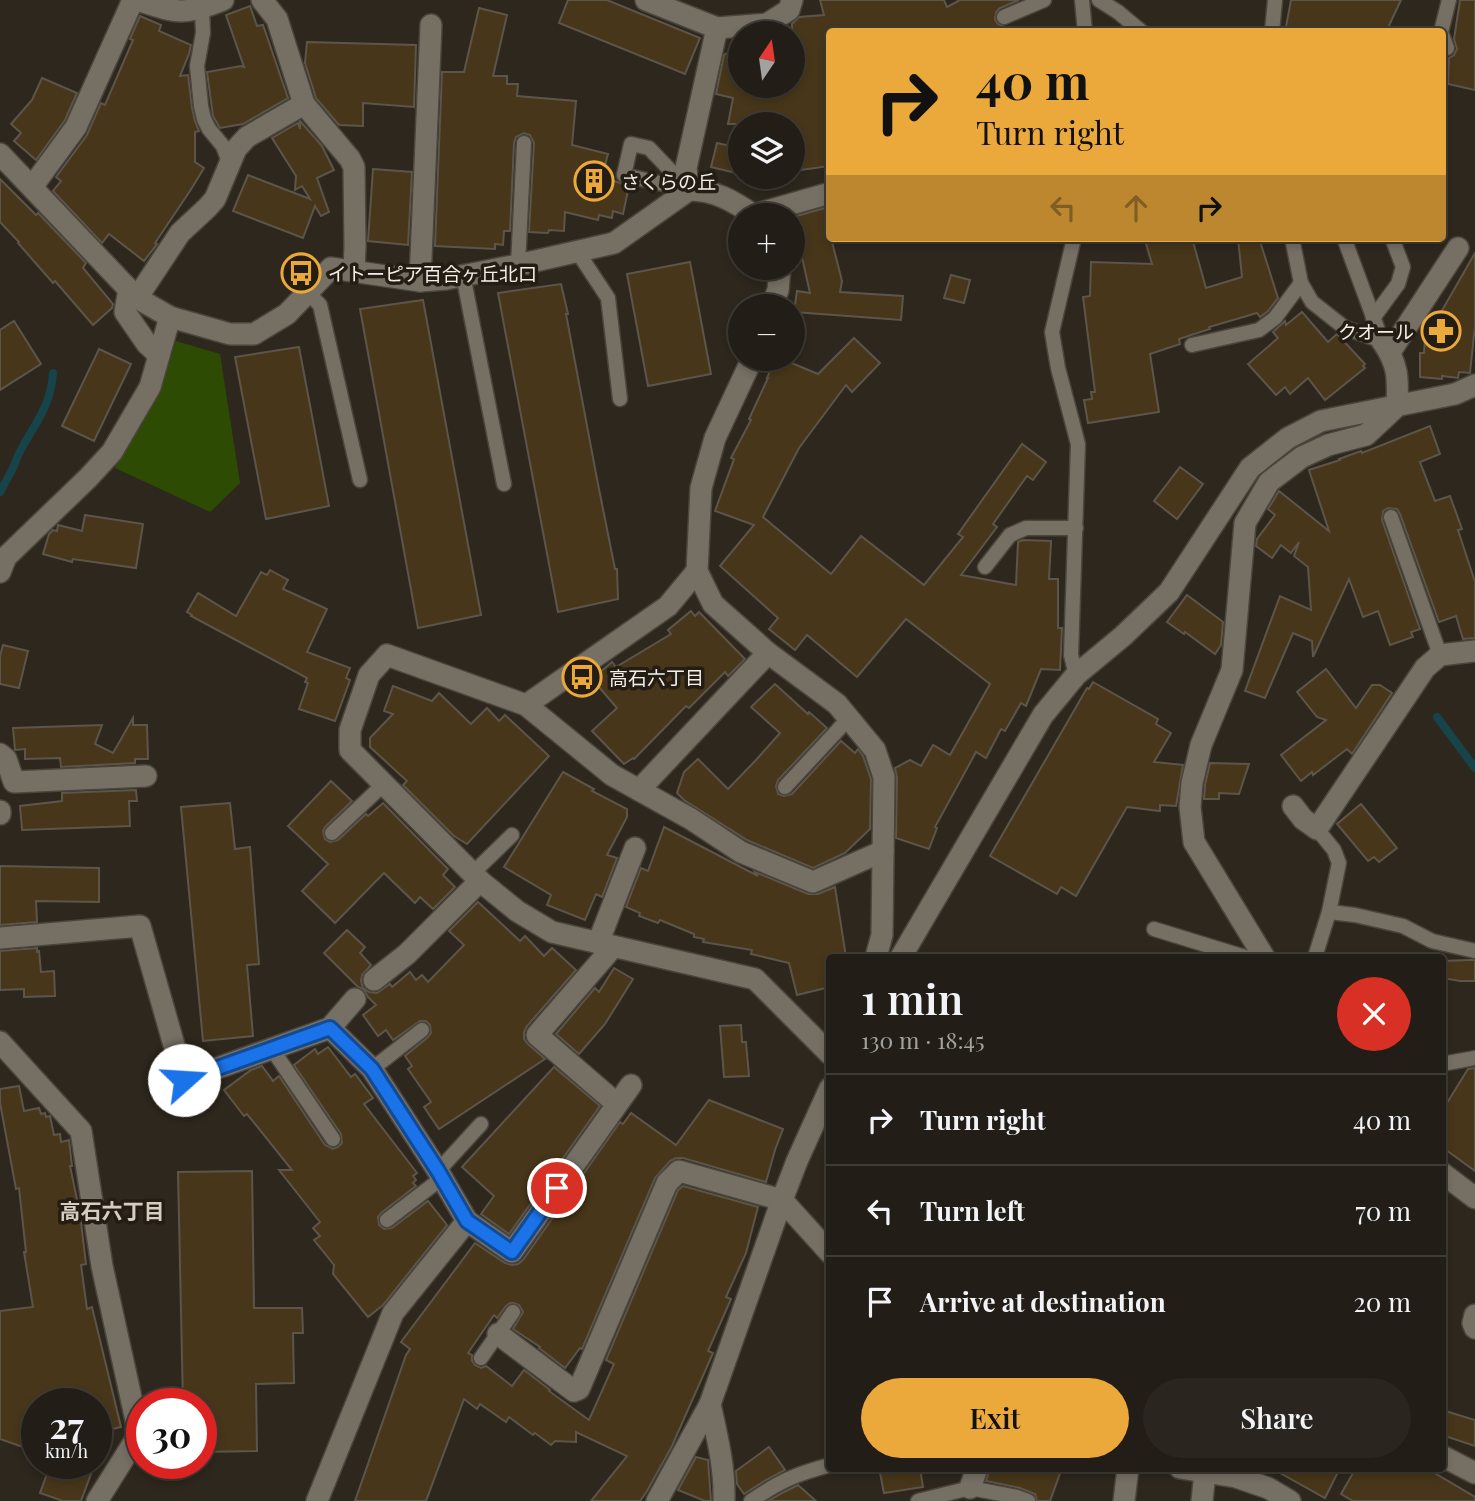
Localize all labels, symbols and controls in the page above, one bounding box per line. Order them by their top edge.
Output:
north arrow [728,21,805,98]
map controls [728,21,805,371]
text: 40 m [976,47,1089,112]
icon: right [861,56,952,147]
text: Turn right [976,110,1124,153]
button: layers [728,112,805,189]
building icon: さくらの丘 [573,160,615,202]
place label: さくらの丘 [621,168,716,194]
icon: left [1044,189,1082,227]
icon: ahead [1117,189,1155,227]
icon: right [1190,189,1228,227]
button: + [728,203,805,280]
bus stop icon: イトーピア百合ヶ丘北口 [280,252,322,294]
place label: イトーピア百合ヶ丘北口 [328,260,537,286]
button: − [728,294,805,371]
pharmacy icon: クオール [1420,310,1462,352]
place label: クオール [1338,318,1414,344]
bus stop icon: 高石六丁目 [561,656,603,698]
place label: 高石六丁目 [609,664,704,690]
text: 1 min [861,970,963,1026]
button: close [1337,977,1411,1051]
text: 130 m · 18:45 [861,1024,984,1055]
position arrow [147,1043,221,1117]
icon: right [861,1101,899,1139]
text: Turn right [920,1102,1046,1137]
text: 40 m [1353,1102,1411,1137]
pin [527,1158,587,1218]
icon: arrive [538,1169,576,1207]
icon: left [861,1192,899,1230]
text: Turn left [920,1193,1025,1228]
text: 70 m [1355,1193,1411,1228]
district label: 高石六丁目 [60,1196,165,1224]
icon: arrive [861,1283,899,1321]
text: Arrive at destination [920,1284,1166,1319]
text: 20 m [1353,1284,1411,1319]
button: Exit [861,1378,1129,1458]
button: Share [1143,1378,1411,1458]
speed limit sign: 30 [126,1388,217,1479]
text: 27 [49,1401,84,1448]
text: km/h [45,1439,88,1463]

